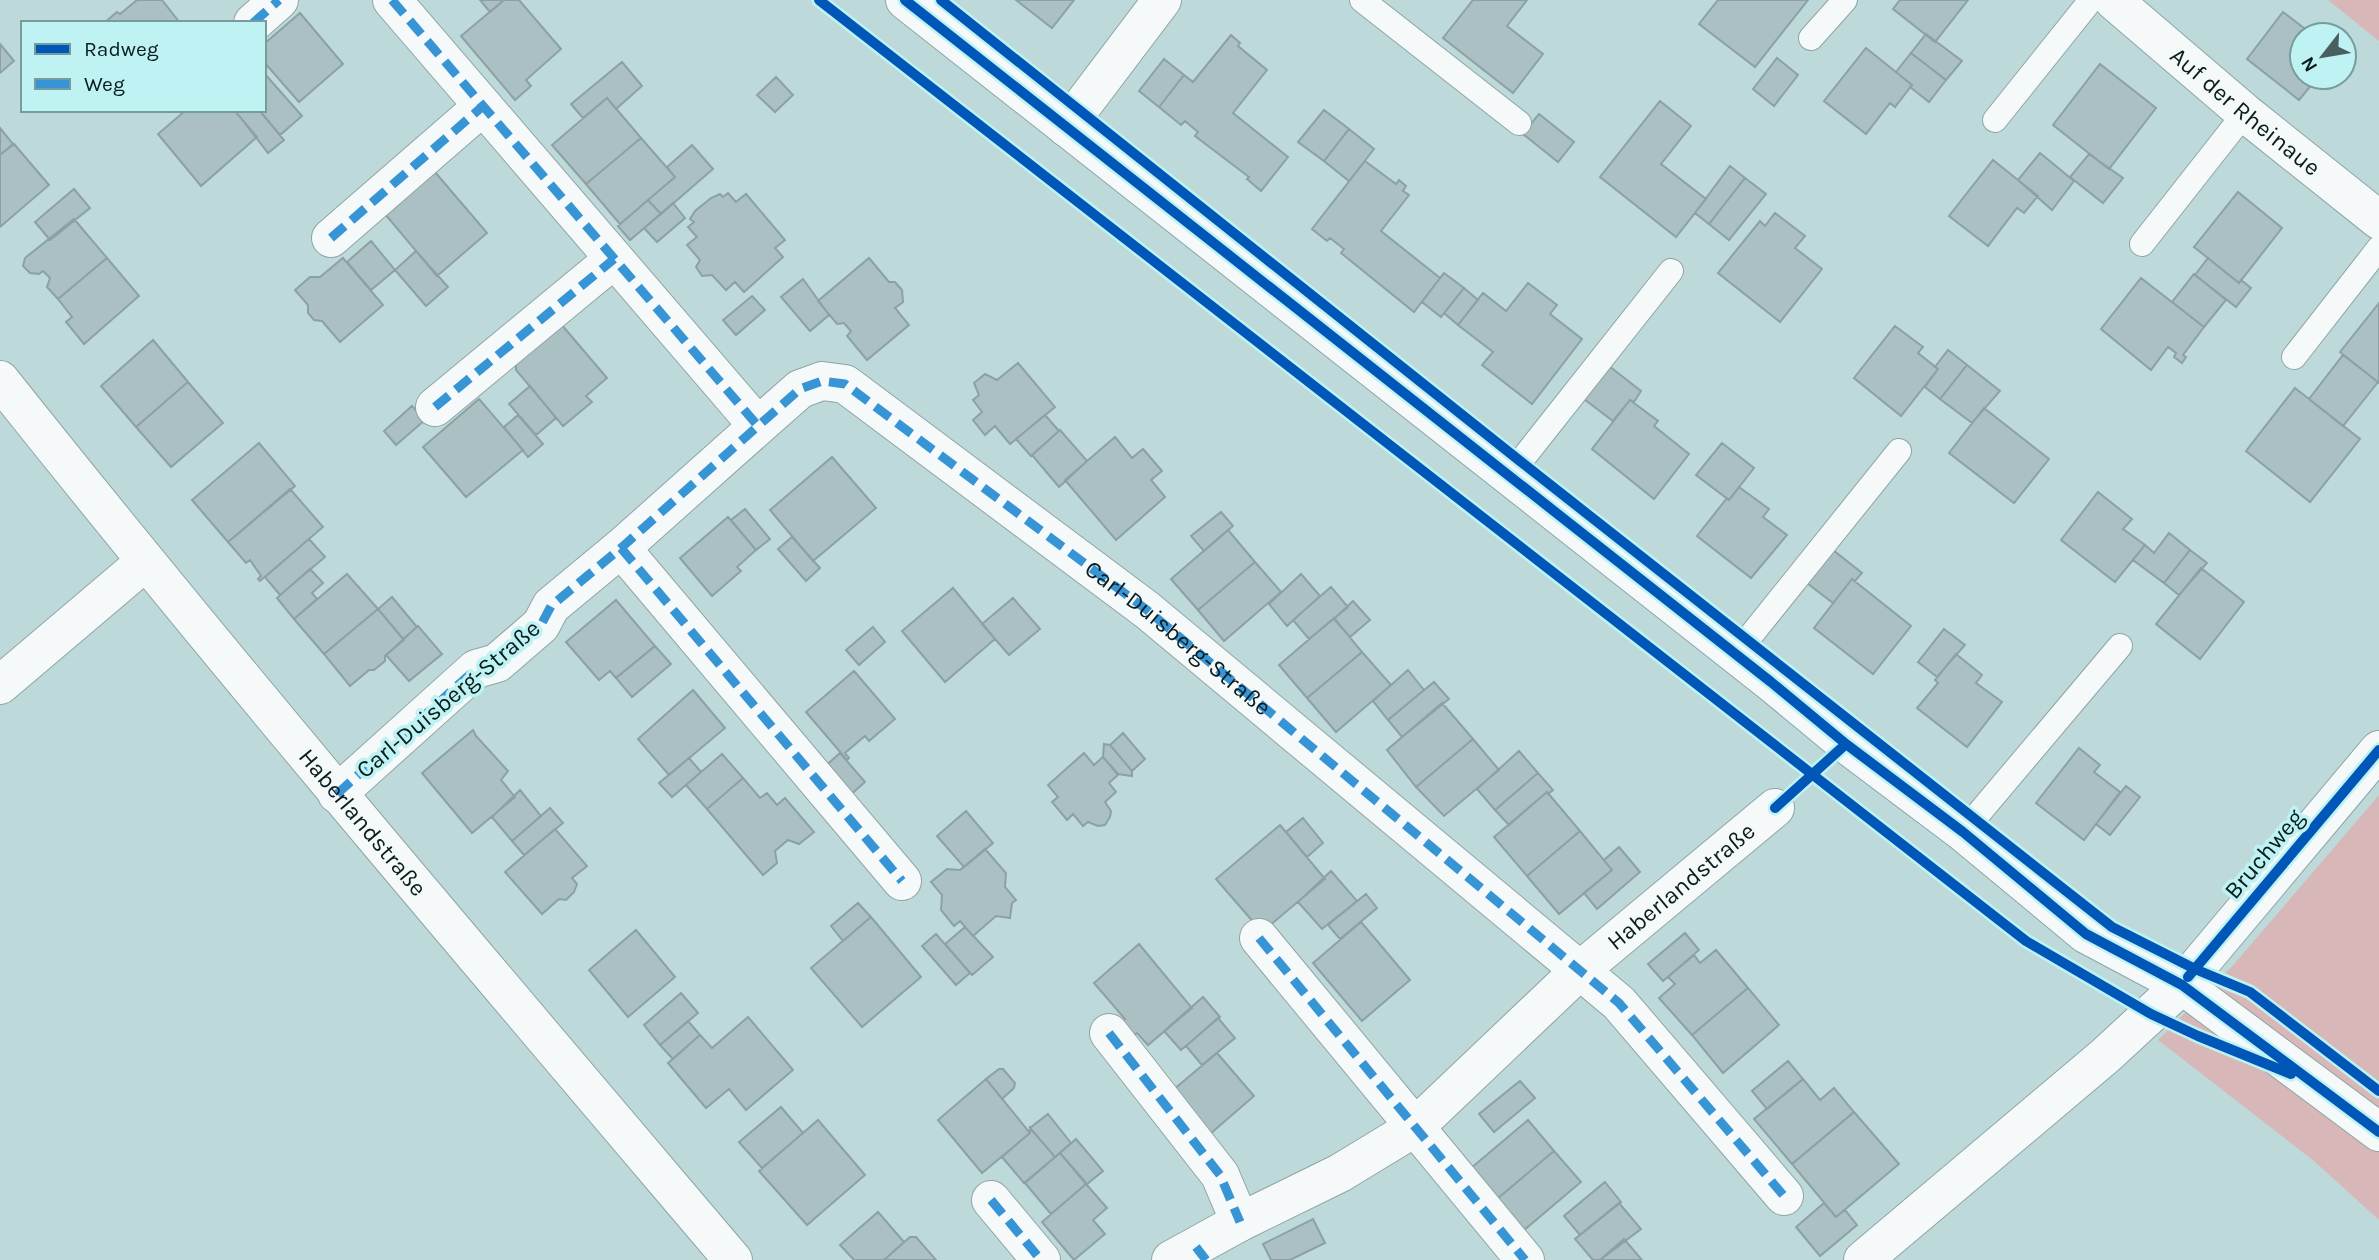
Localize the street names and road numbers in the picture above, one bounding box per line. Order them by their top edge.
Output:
street label: Auf der Rheinaue [2164,41,2326,182]
street label: Carl-Duisberg-Straße [1079,554,1277,721]
street label: Carl-Duisberg-Straße [351,614,545,784]
street label: Haberlandstraße [293,743,432,902]
street label: Bruchweg [2218,803,2310,904]
street label: Haberlandstraße [1601,817,1761,956]

